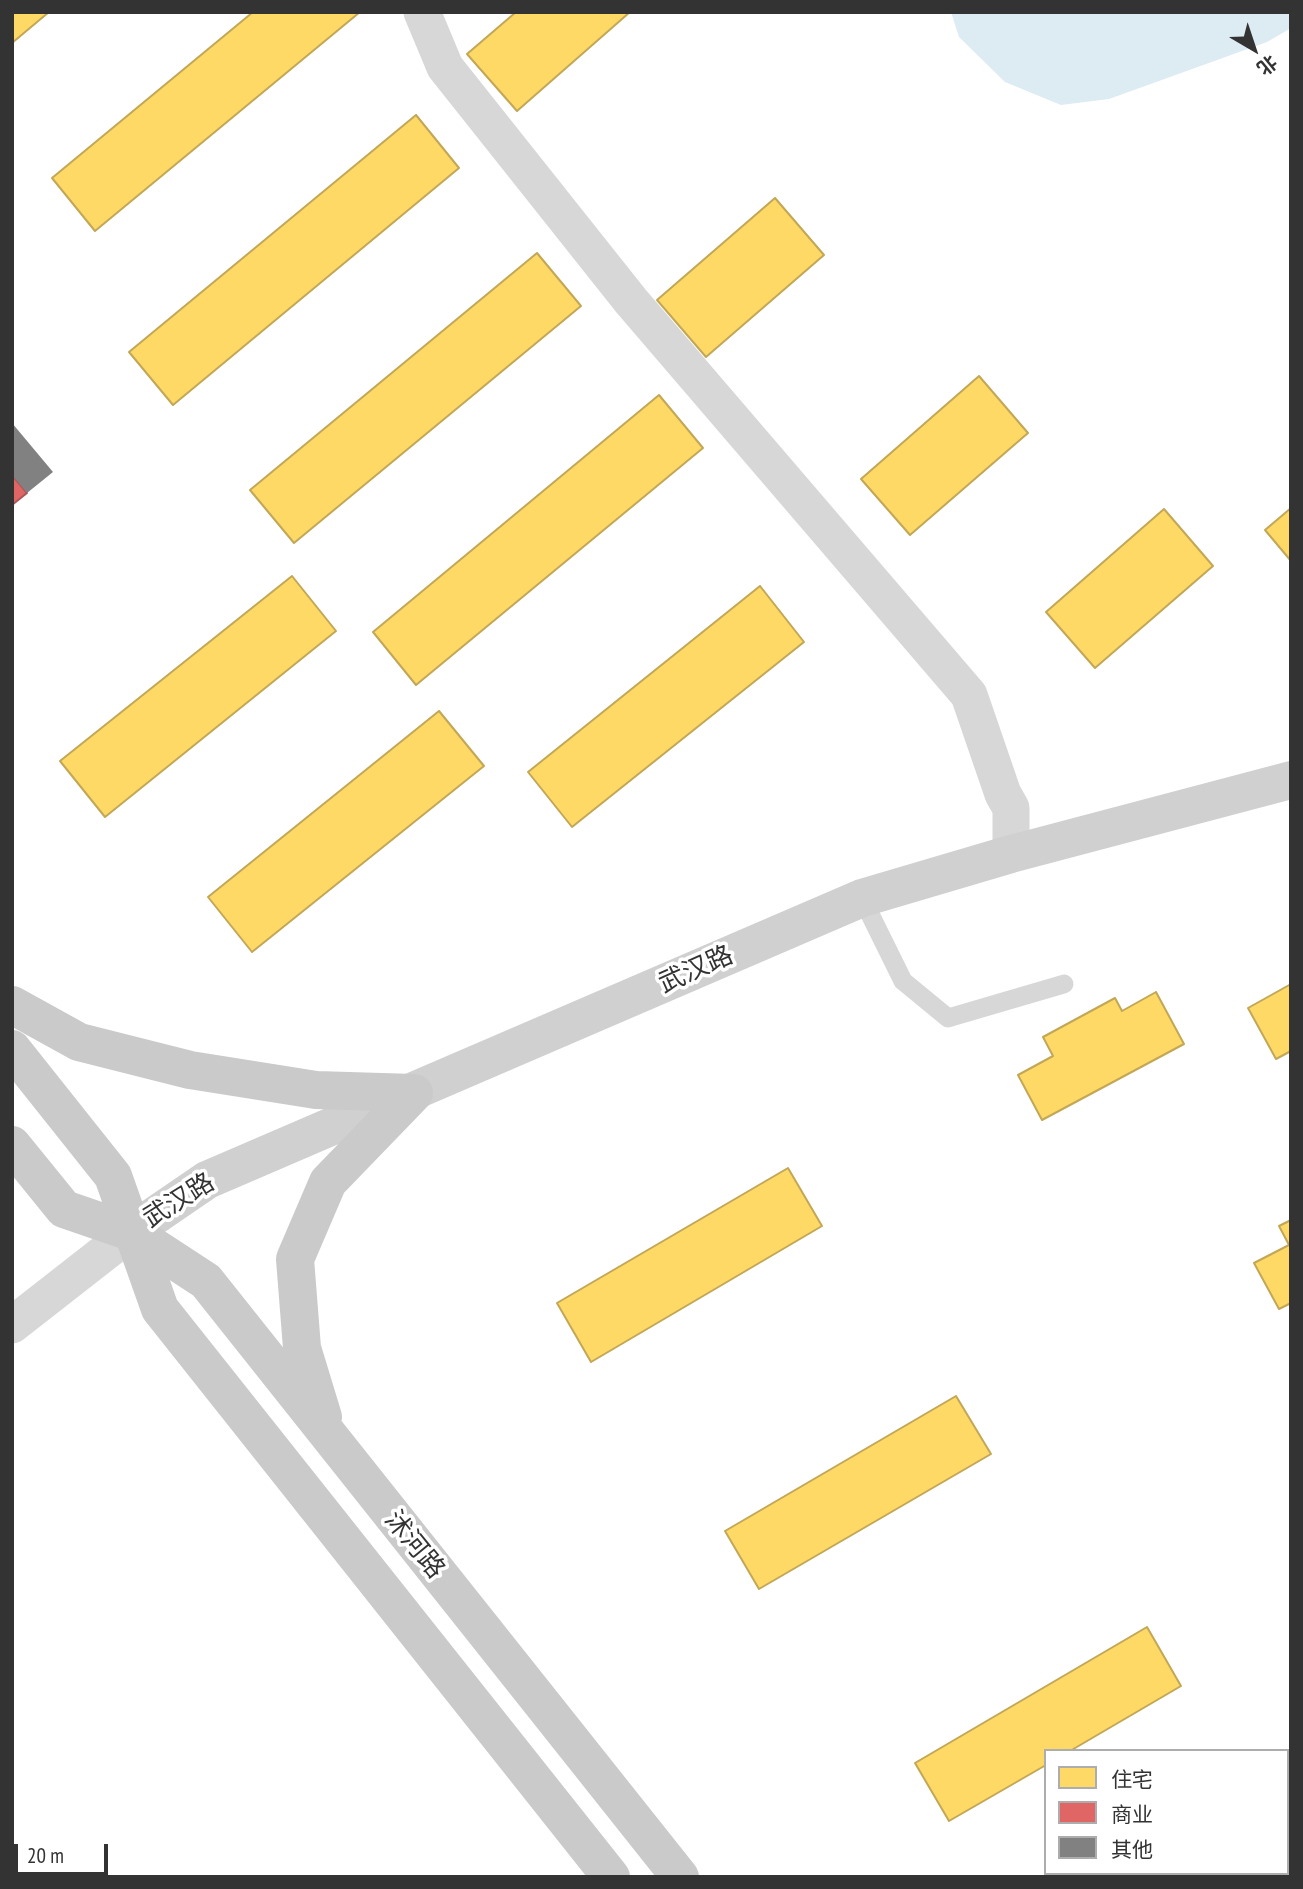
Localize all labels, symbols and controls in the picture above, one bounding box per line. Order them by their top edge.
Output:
north arrow [1219,14,1289,84]
text: 北 [1252,50,1282,81]
street label: 武汉路 [654,940,738,1000]
street label: 武汉路 [138,1167,220,1235]
street label: 沭河路 [377,1505,451,1585]
legend [1044,1749,1289,1875]
text: 住宅 [1111,1766,1153,1793]
text: 商业 [1111,1801,1153,1828]
scale bar [18,1829,112,1873]
text: 其他 [1111,1836,1153,1863]
text: 20 m [27,1842,64,1869]

